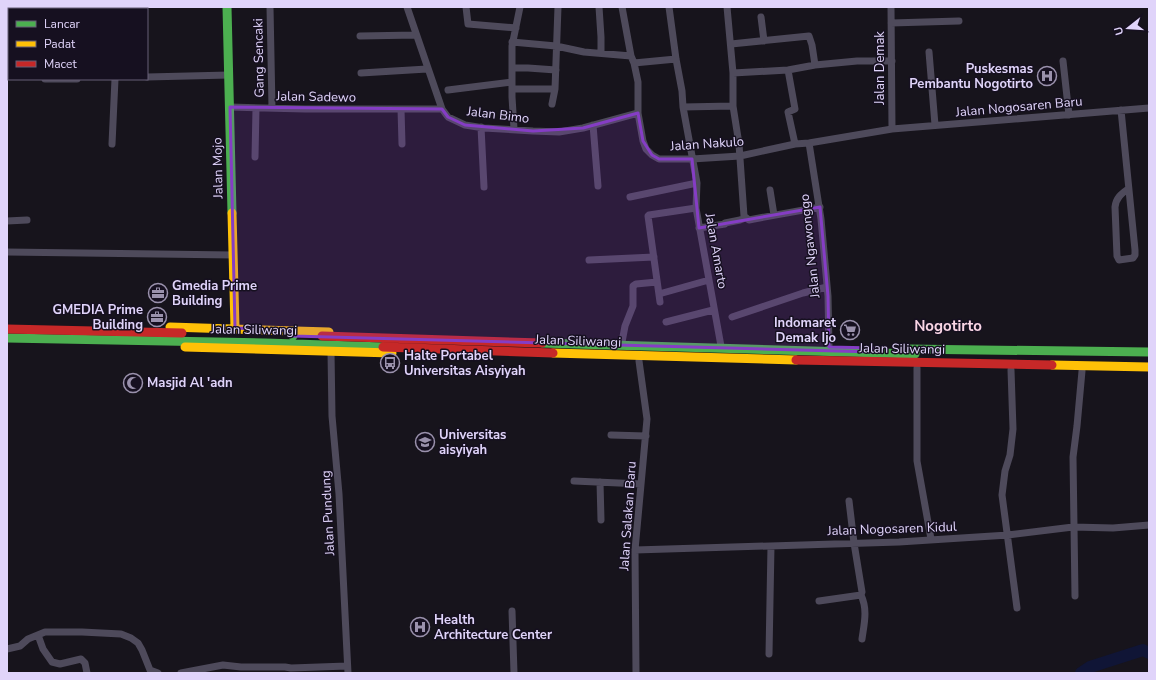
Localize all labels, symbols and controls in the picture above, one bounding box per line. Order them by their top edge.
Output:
legend [8,8,148,80]
north arrow [1108,8,1148,48]
text: Lancar [44,16,81,32]
street label: Gang Sencaki [249,18,269,98]
text: U [1111,25,1127,37]
street label: Jalan Demak [871,31,889,106]
text: Padat [44,36,76,52]
text: Macet [44,56,77,72]
place label: Puskesmas Pembantu Nogotirto [909,60,1033,93]
hospital icon: Puskesmas Pembantu Nogotirto [1036,65,1058,87]
street label: Jalan Sadewo [275,87,356,107]
street label: Jalan Nogosaren Baru [954,92,1083,122]
street label: Jalan Bimo [465,102,530,128]
street label: Jalan Nakulo [669,132,744,156]
street label: Jalan Mojo [208,137,228,200]
street label: Jalan Ngawonggo [796,193,825,300]
street label: Jalan Amarto [700,211,732,290]
place label: Gmedia Prime Building [172,277,257,310]
office icon: Gmedia Prime Building [147,282,169,304]
place label: GMEDIA Prime Building [52,301,143,334]
office icon: GMEDIA Prime Building [146,306,168,328]
place label: Indomaret Demak Ijo [774,314,837,347]
district label: Nogotirto [914,316,982,336]
supermarket icon: Indomaret Demak Ijo [839,319,861,341]
street label: Jalan Siliwangi [210,320,297,340]
street label: Jalan Siliwangi [534,330,621,351]
street label: Jalan Siliwangi [858,339,945,359]
place label: Halte Portabel Universitas Aisyiyah [404,347,526,380]
bus stop icon: Halte Portabel Universitas Aisyiyah [379,352,401,374]
mosque icon: Masjid Al 'adn [122,372,144,394]
place label: Masjid Al 'adn [147,374,233,392]
place label: Universitas aisyiyah [439,426,506,459]
school or university icon: Universitas aisyiyah [414,431,436,453]
street label: Jalan Salakan Baru [615,461,641,572]
street label: Jalan Pundung [317,470,339,557]
street label: Jalan Nogosaren Kidul [826,518,957,540]
place label: Health Architecture Center [434,611,553,644]
hospital icon: Health Architecture Center [409,616,431,638]

